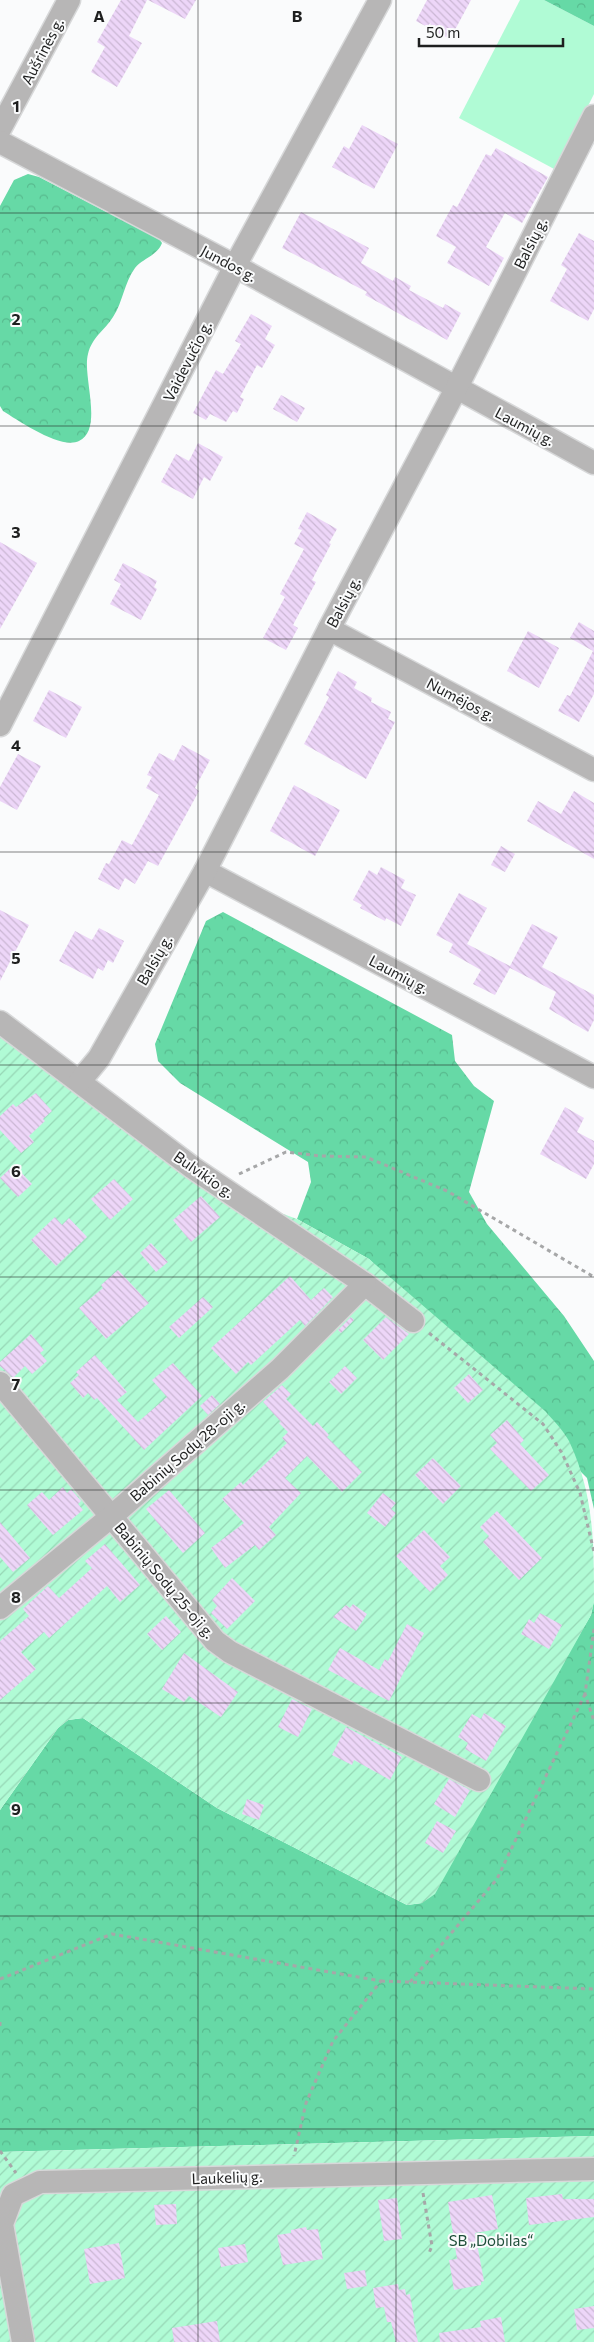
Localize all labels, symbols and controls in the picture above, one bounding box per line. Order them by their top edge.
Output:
text: A [93,6,105,25]
text: B [292,6,303,25]
street label: Aušrinės g. [17,14,67,88]
scale bar [419,15,563,47]
text: 50 m [426,23,460,41]
text: 1 [12,96,20,115]
street label: Balsių g. [510,214,550,272]
street label: Jundos g. [198,241,260,285]
text: 2 [11,309,21,328]
street label: Vaidevučio g. [159,318,215,404]
street label: Laumių g. [492,403,558,449]
text: 3 [11,522,21,541]
street label: Balsių g. [322,574,364,630]
street label: Numėjos g. [424,674,498,724]
text: 4 [11,735,21,754]
street label: Balsių g. [132,932,176,988]
text: 5 [11,948,21,967]
street label: Laumių g. [366,951,432,997]
street label: Bulvikio g. [171,1147,237,1201]
text: 6 [11,1161,21,1180]
text: 7 [12,1374,21,1393]
street label: Babinių Sodų 28-oji g. [126,1395,248,1505]
street label: Babinių Sodų 25-oji g. [111,1518,219,1642]
text: 8 [11,1587,21,1606]
text: 9 [11,1799,21,1818]
street label: Laukelių g. [191,2167,263,2187]
park label: SB „Dobilas“ [449,2231,533,2249]

